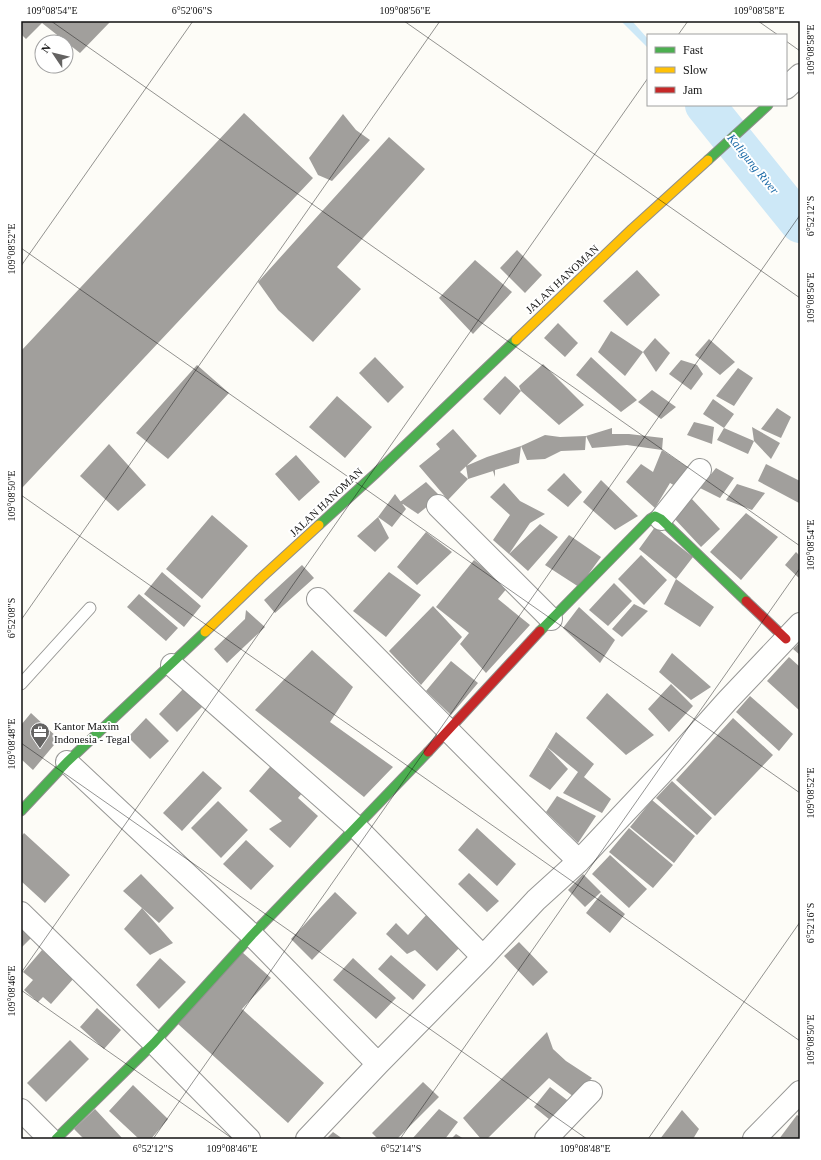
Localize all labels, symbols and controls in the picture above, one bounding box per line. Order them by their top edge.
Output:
text: 109°08'54"E [27,5,78,16]
text: 6°52'06"S [172,5,212,16]
text: 109°08'56"E [380,5,431,16]
text: 109°08'58"E [734,5,785,16]
text: 109°08'58"E [805,25,816,76]
north arrow [34,34,74,74]
legend [647,34,787,106]
text: N [39,42,53,55]
text: Fast [683,43,704,57]
text: Slow [683,63,708,77]
text: Jam [683,83,703,97]
water label: Kaligung River [724,130,782,197]
text: 6°52'12"S [805,196,816,236]
text: 109°08'52"E [6,224,17,275]
street label: JALAN HANOMAN [523,242,601,316]
text: 109°08'56"E [805,273,816,324]
street label: JALAN HANOMAN [287,465,365,539]
text: 109°08'50"E [6,471,17,522]
text: 109°08'54"E [805,520,816,571]
text: 6°52'08"S [6,598,17,638]
text: 109°08'48"E [6,719,17,770]
place label: Kantor Maxim Indonesia - Tegal [54,720,130,745]
office icon: Kantor Maxim Indonesia - Tegal [29,721,51,749]
text: 109°08'52"E [805,768,816,819]
text: 6°52'16"S [805,903,816,943]
text: 109°08'46"E [6,966,17,1017]
text: 109°08'50"E [805,1015,816,1066]
text: 6°52'12"S [133,1143,173,1154]
text: 109°08'46"E [207,1143,258,1154]
text: 6°52'14"S [381,1143,421,1154]
text: 109°08'48"E [560,1143,611,1154]

